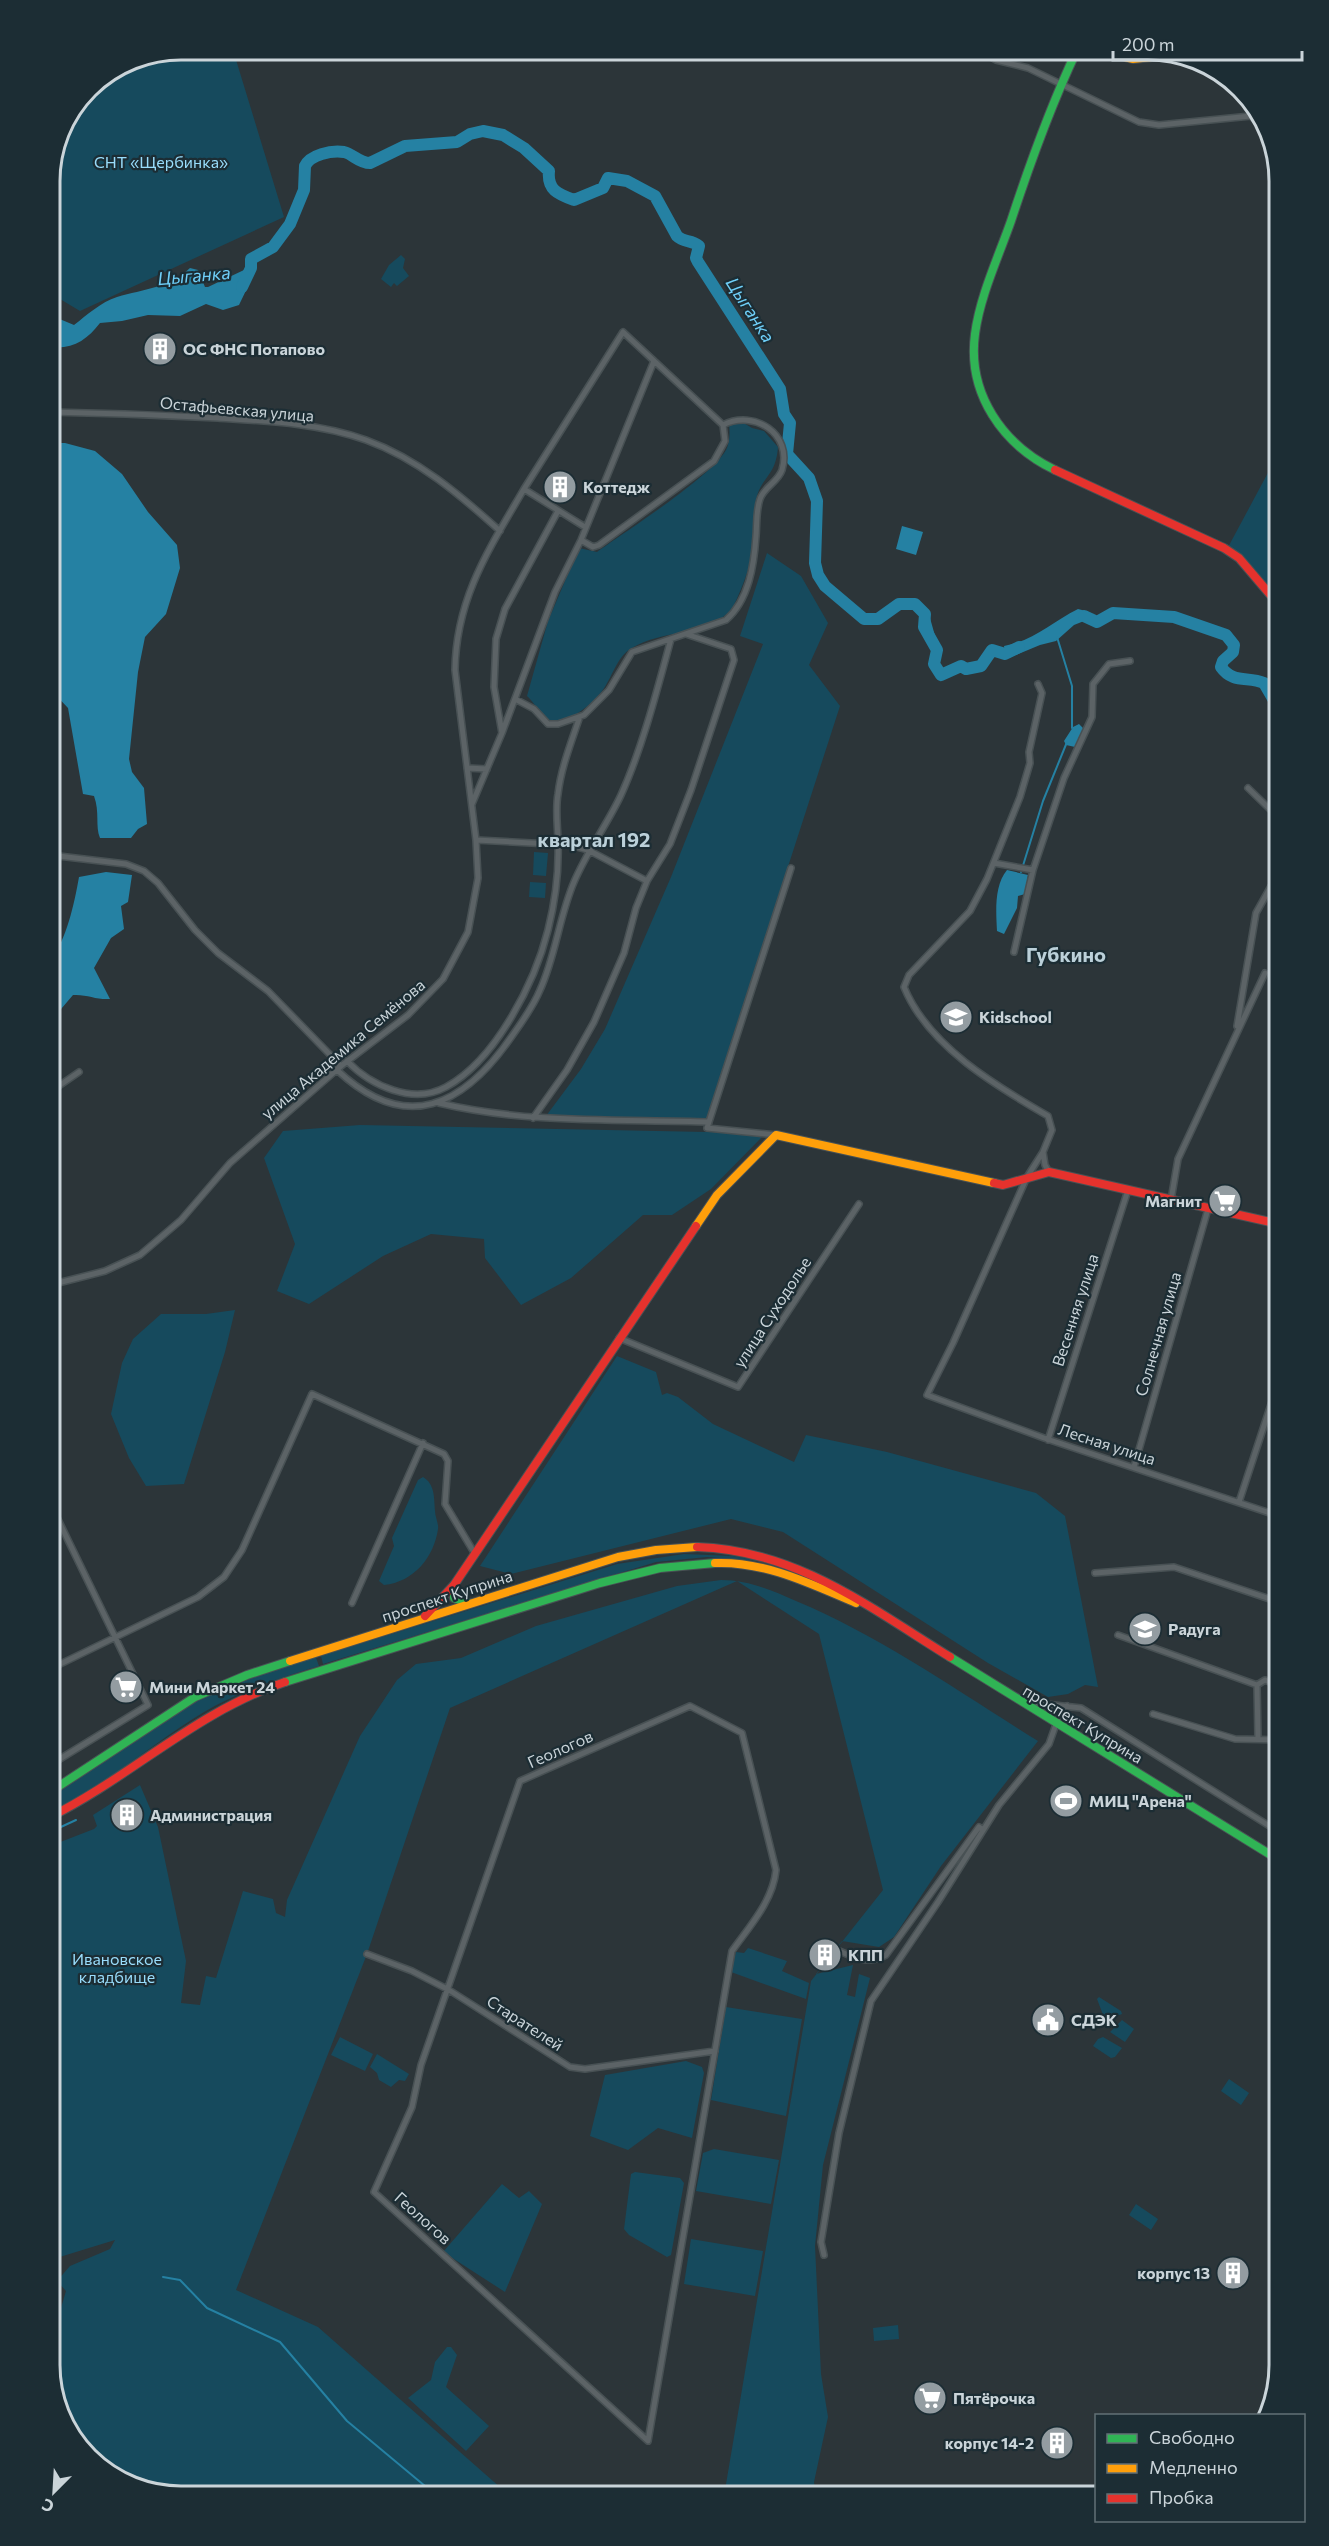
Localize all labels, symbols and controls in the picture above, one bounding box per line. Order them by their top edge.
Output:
scale bar [1113,24,1302,62]
text: 200 m [1122,33,1175,55]
park label: СНТ «Щербинка» [94,152,228,171]
water label: Цыганка [156,261,231,289]
water label: Цыганка [722,273,780,346]
building icon: ОС ФНС Потапово [142,331,178,367]
place label: ОС ФНС Потапово [183,339,325,358]
street label: Остафьевская улица [159,392,315,425]
building icon: Коттедж [542,469,578,505]
place label: Коттедж [583,477,651,496]
district label: квартал 192 [538,827,650,851]
district label: Губкино [1026,942,1106,966]
street label: улица Академика Семёнова [257,975,428,1123]
school or university icon: Kidschool [938,999,974,1035]
place label: Kidschool [979,1007,1052,1026]
supermarket icon: Магнит [1207,1183,1243,1219]
place label: Магнит [1145,1191,1202,1210]
street label: Весенняя улица [1047,1251,1102,1368]
street label: улица Суходолье [729,1253,814,1371]
street label: Солнечная улица [1131,1270,1184,1398]
street label: Лесная улица [1056,1419,1158,1468]
street label: проспект Куприна [379,1565,515,1626]
school or university icon: Радуга [1127,1611,1163,1647]
place label: Радуга [1168,1619,1221,1638]
supermarket icon: Мини Маркет 24 [108,1669,144,1705]
place label: Мини Маркет 24 [149,1677,275,1696]
street label: проспект Куприна [1020,1680,1147,1767]
street label: Геологов [524,1726,595,1771]
sports icon: МИЦ "Арена" [1048,1783,1084,1819]
place label: МИЦ "Арена" [1089,1791,1192,1810]
building icon: Администрация [109,1797,145,1833]
place label: Администрация [150,1805,272,1824]
building icon: КПП [807,1937,843,1973]
place label: КПП [848,1945,883,1964]
park label: Ивановское кладбище [72,1949,162,1986]
street label: Старателей [484,1991,567,2054]
public building icon: СДЭК [1030,2002,1066,2038]
place label: СДЭК [1071,2010,1117,2029]
street label: Геологов [391,2187,455,2248]
building icon: корпус 13 [1215,2255,1251,2291]
place label: корпус 13 [1137,2263,1210,2282]
supermarket icon: Пятёрочка [912,2380,948,2416]
place label: Пятёрочка [953,2388,1035,2407]
legend [1095,2414,1305,2522]
building icon: корпус 14-2 [1039,2425,1075,2461]
text: Свободно [1149,2426,1235,2448]
place label: корпус 14-2 [945,2433,1034,2452]
text: Медленно [1149,2456,1238,2478]
north arrow [24,2462,84,2522]
text: Пробка [1149,2486,1214,2508]
text: С [39,2495,57,2517]

